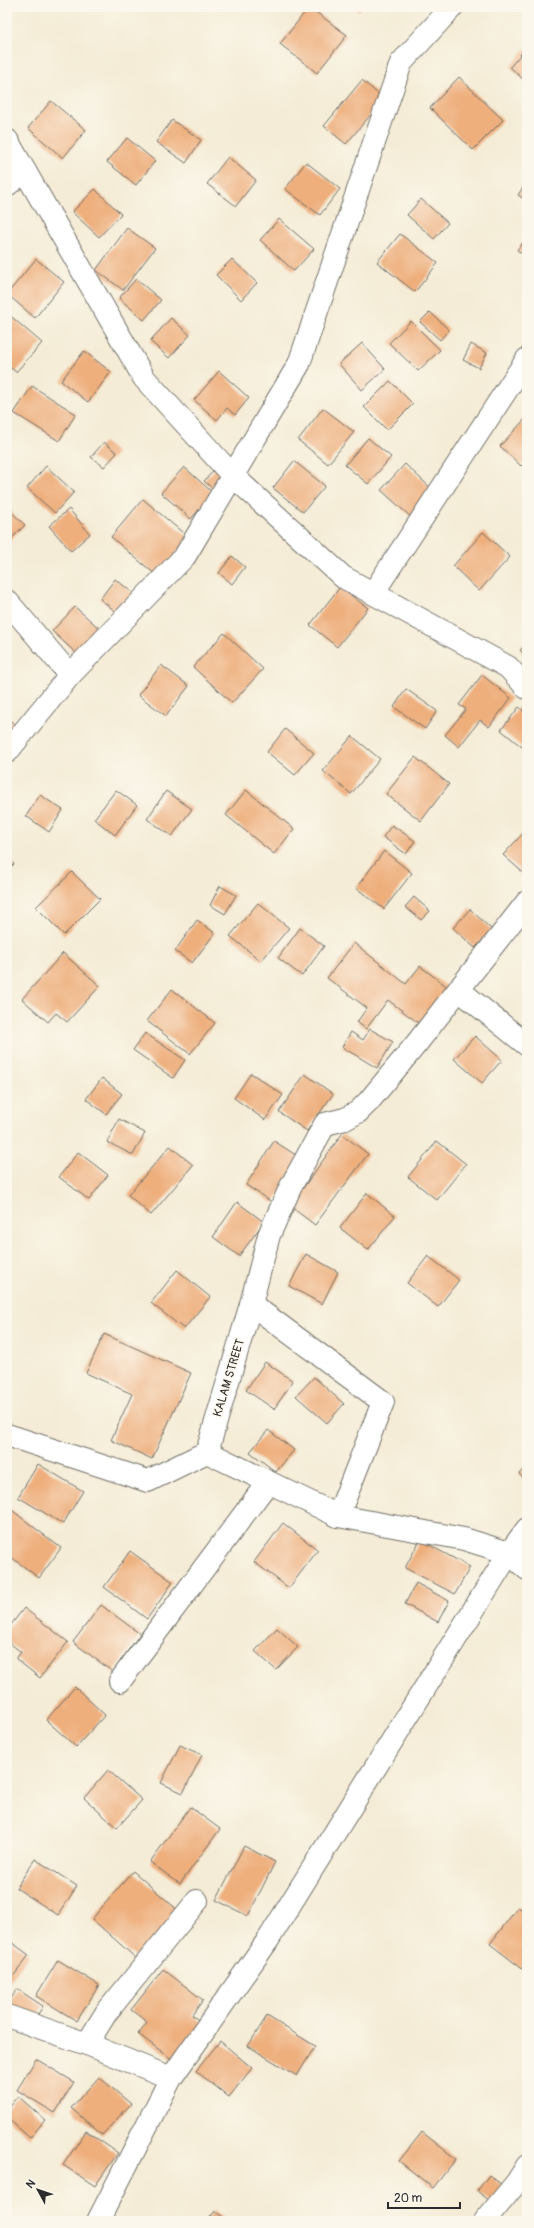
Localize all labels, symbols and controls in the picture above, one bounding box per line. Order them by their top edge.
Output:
street label: KALAM STREET [210,1337,248,1419]
north arrow [18,2170,58,2210]
text: N [23,2176,38,2191]
scale bar [388,2184,460,2210]
text: 20 m [394,2191,423,2206]

